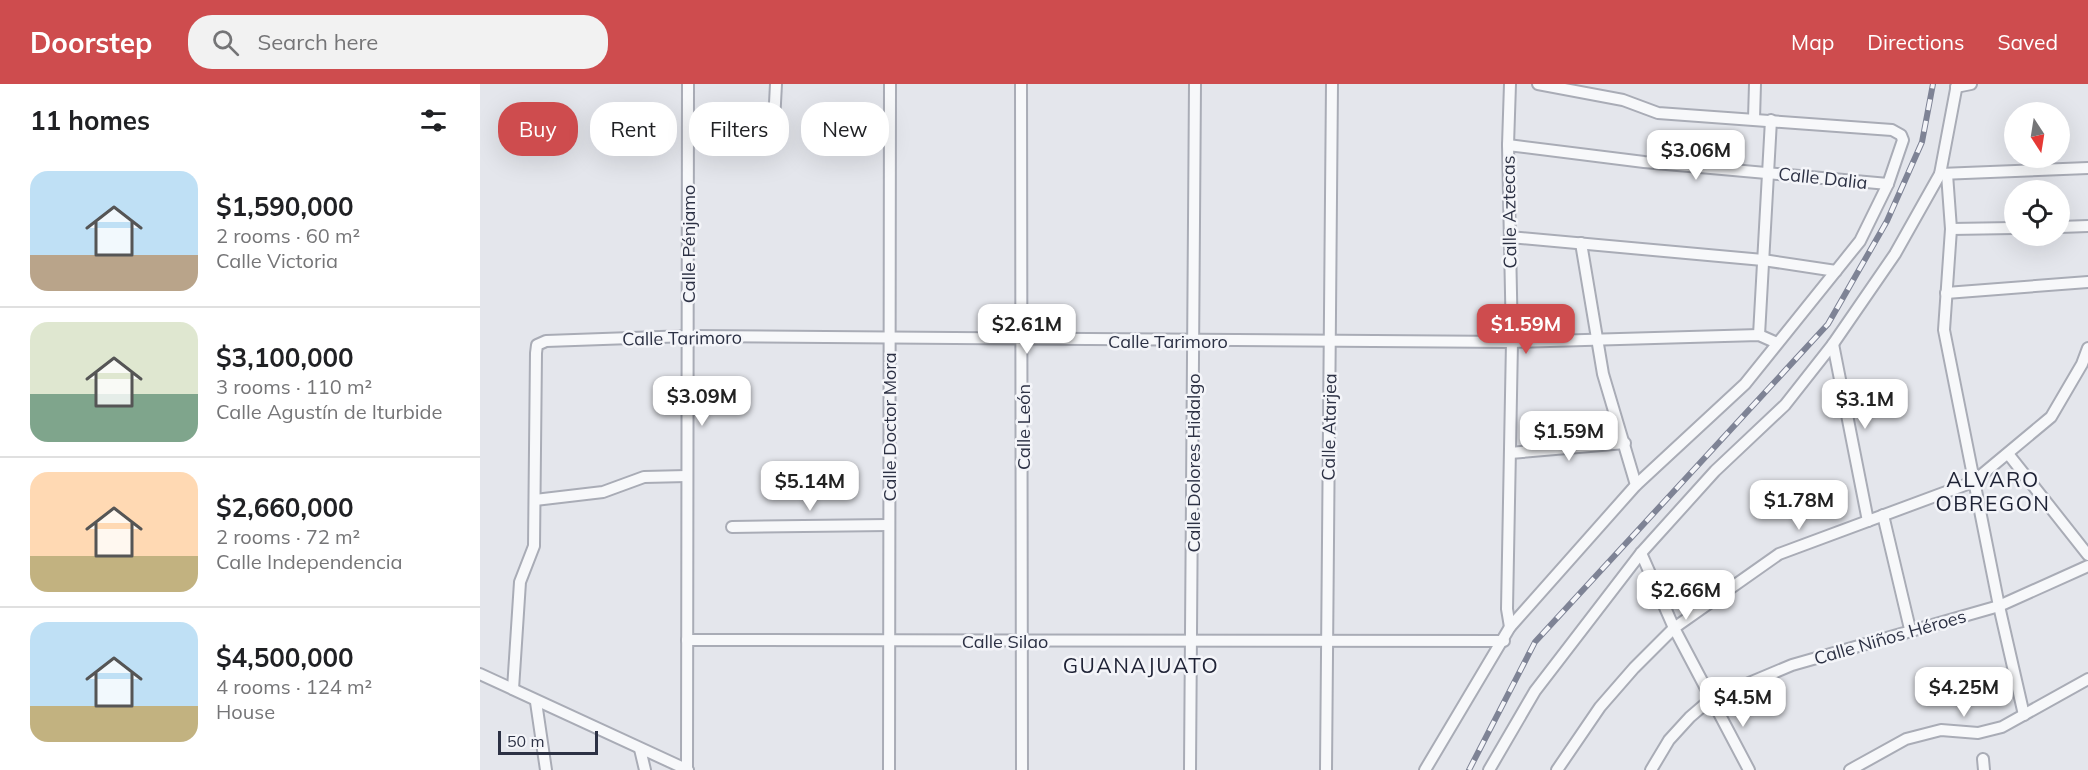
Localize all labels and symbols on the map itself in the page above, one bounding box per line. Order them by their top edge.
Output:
north arrow [2004,102,2070,168]
pin: $3.06M [1647,130,1745,181]
street label: Calle Aztecas [1497,155,1521,269]
street label: Calle Dalia [1777,162,1869,194]
street label: Calle Pénjamo [677,185,700,303]
pin: $2.61M [978,304,1076,355]
pin: $1.59M [1477,304,1575,355]
street label: Calle Tarimoro [622,325,742,351]
street label: Calle Tarimoro [1108,330,1228,353]
street label: Calle Doctor Mora [878,352,901,502]
street label: Calle Dolores Hidalgo [1182,373,1205,553]
street label: Calle Atarjea [1317,373,1341,481]
pin: $3.09M [653,376,751,427]
pin: $3.1M [1823,379,1907,430]
street label: Calle León [1012,384,1035,470]
pin: $1.59M [1520,411,1618,462]
pin: $5.14M [761,461,859,512]
district label: ALVARO OBREGON [1935,466,2051,516]
pin: $1.78M [1750,480,1848,531]
pin: $2.66M [1637,570,1735,621]
street label: Calle Niños Héroes [1811,604,1969,670]
street label: Calle Silao [962,630,1048,653]
district label: GUANAJUATO [1063,652,1219,678]
pin: $4.25M [1915,667,2013,718]
pin: $4.5M [1701,677,1785,728]
scale bar [498,728,598,756]

